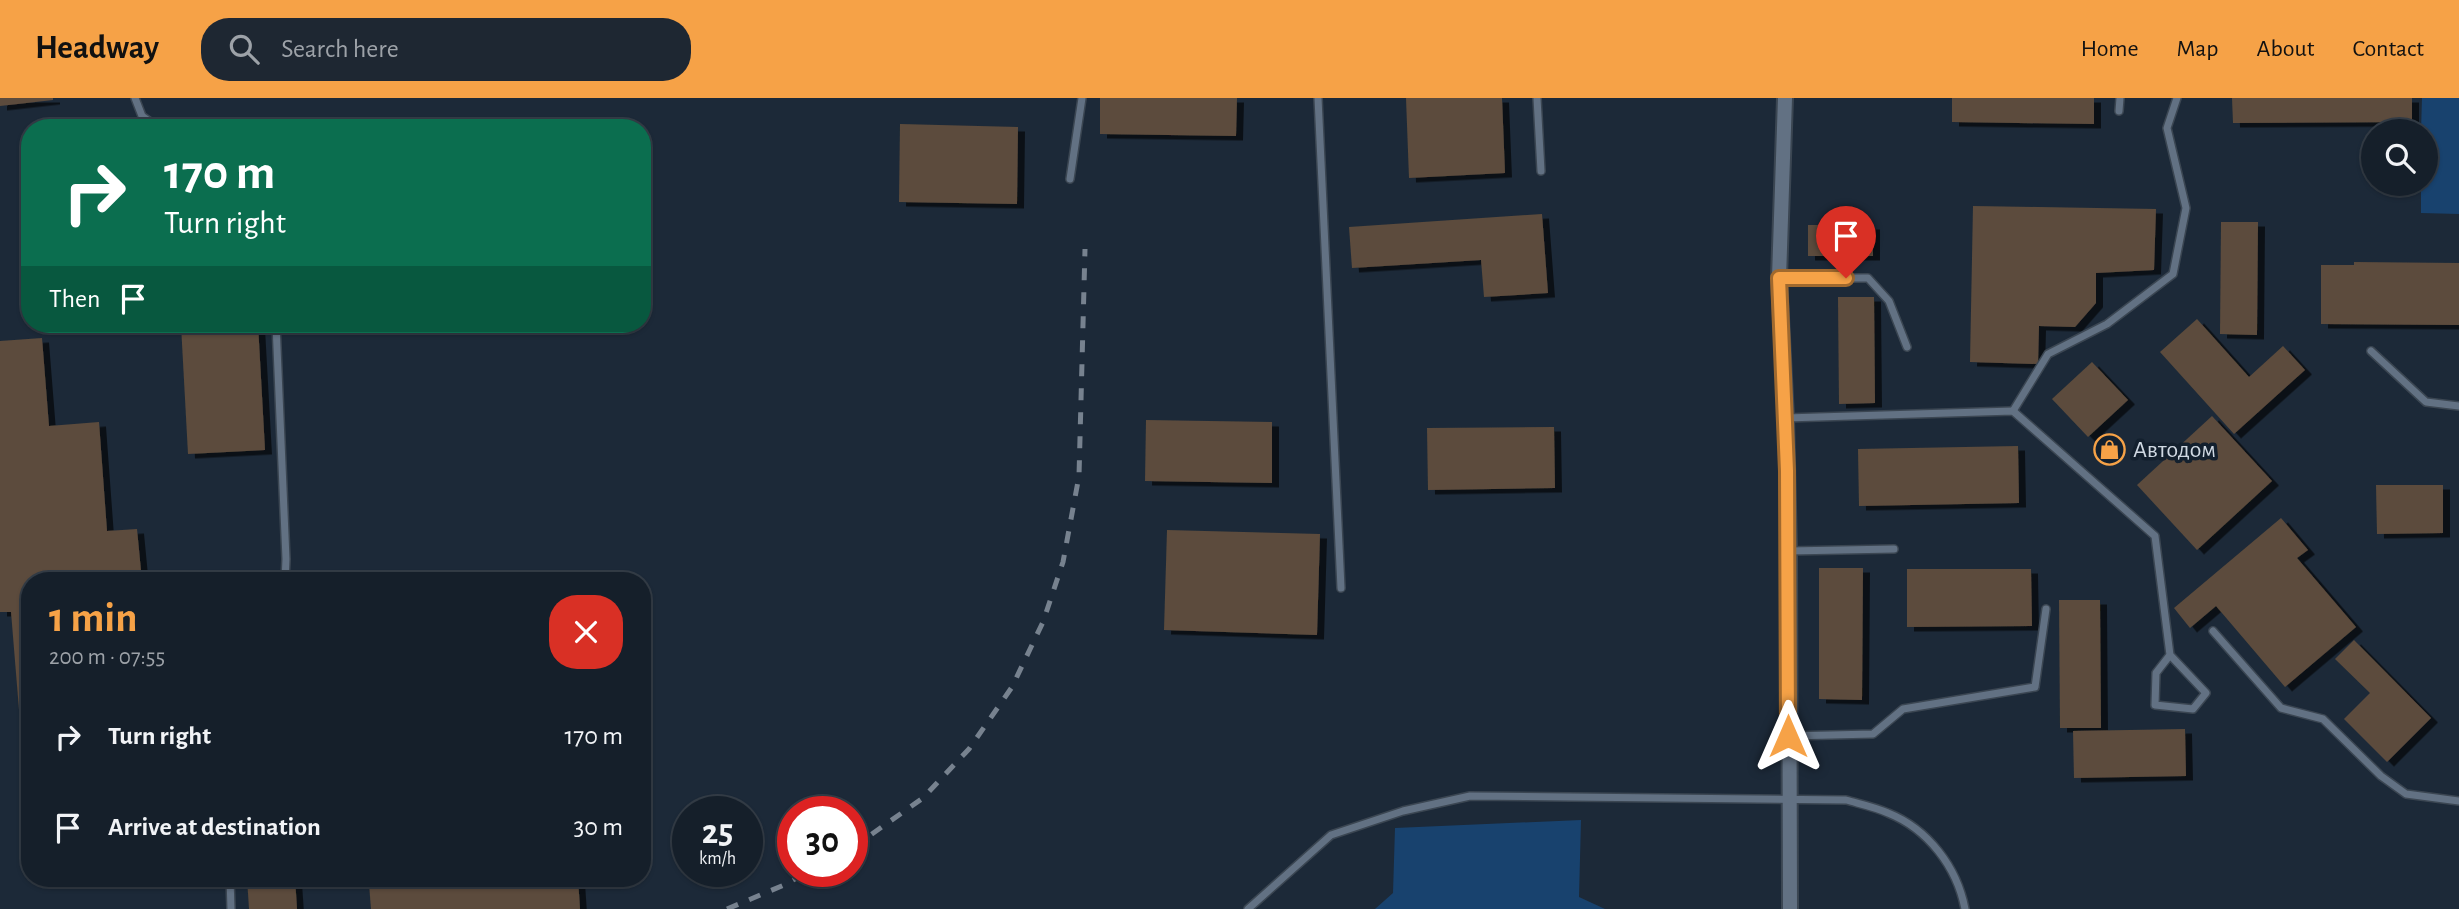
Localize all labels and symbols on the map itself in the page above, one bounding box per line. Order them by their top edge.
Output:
pin [1816,206,1876,278]
shop icon: Автодом [2093,432,2127,466]
place label: Автодом [2133,438,2216,462]
position arrow [1751,699,1825,773]
speed limit sign: 30 [777,796,868,887]

